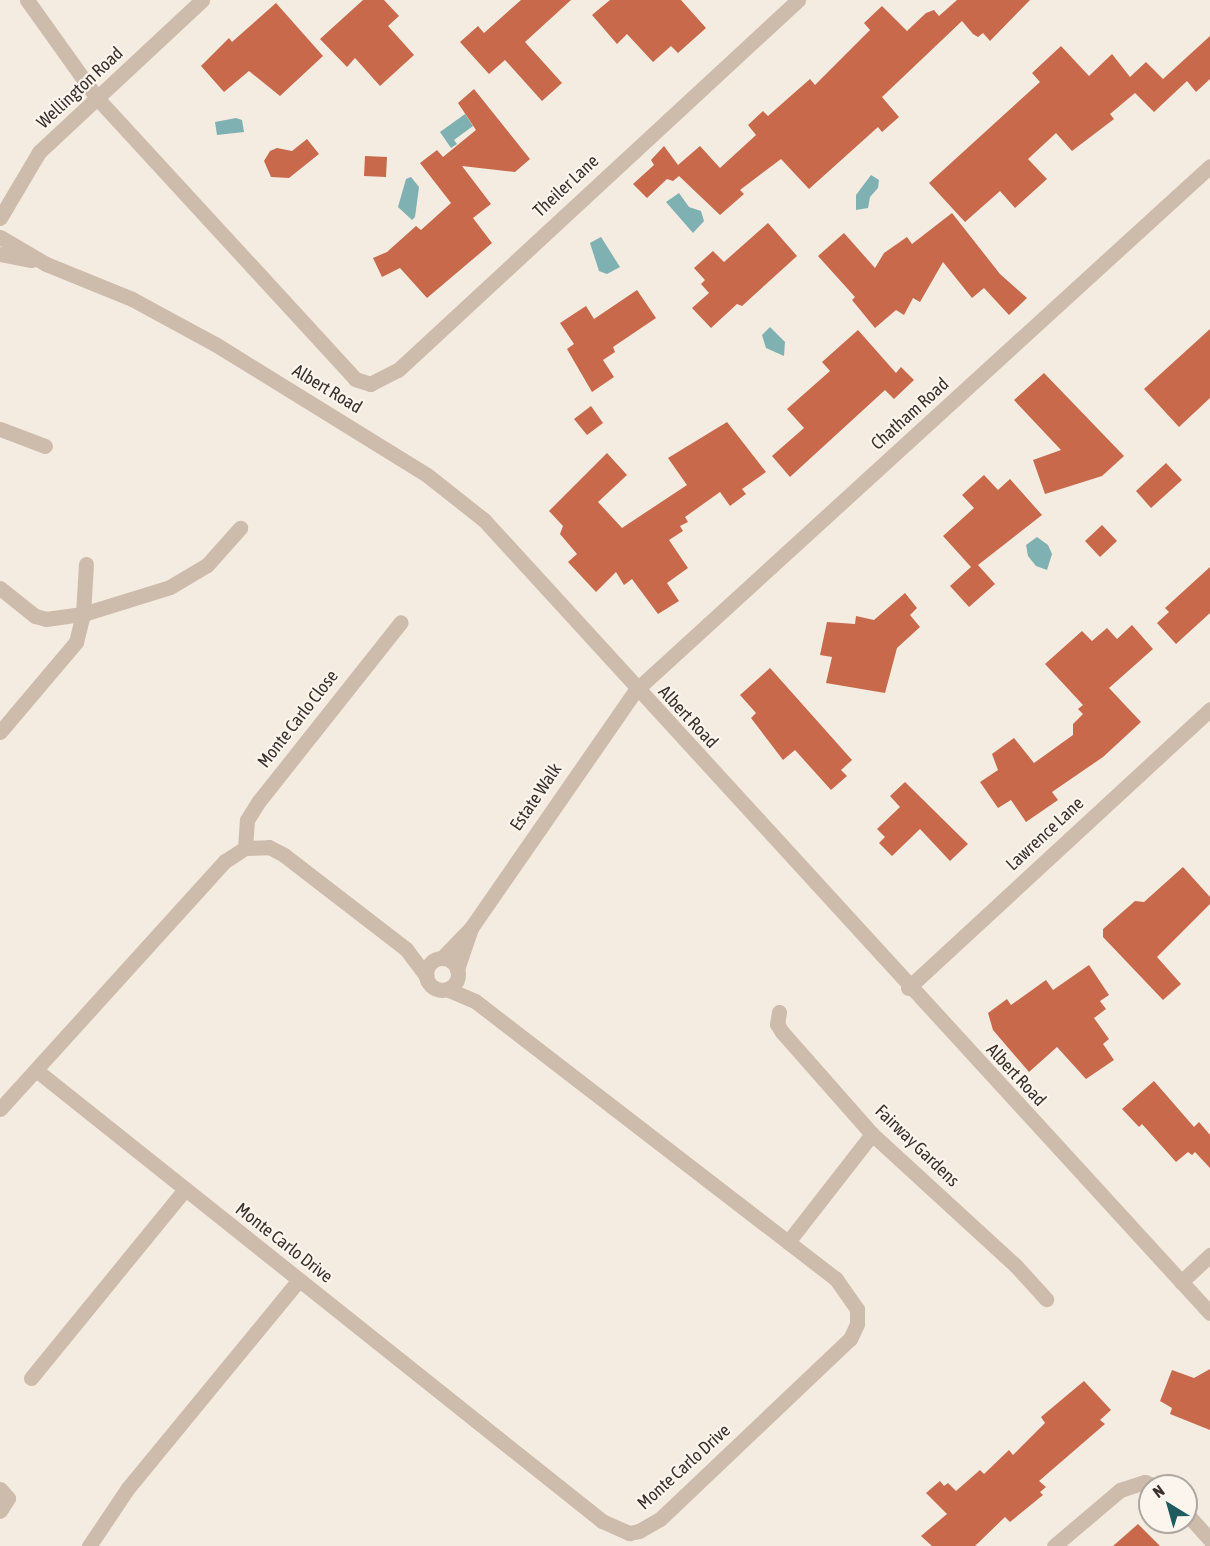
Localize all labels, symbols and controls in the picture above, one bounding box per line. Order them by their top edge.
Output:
street label: Wellington Road [32,43,128,133]
street label: Theiler Lane [529,150,603,222]
street label: Albert Road [288,360,366,418]
street label: Chatham Road [867,373,953,455]
street label: Monte Carlo Close [253,666,343,772]
street label: Albert Road [654,681,722,753]
street label: Estate Walk [506,759,566,835]
street label: Lawrence Lane [1002,793,1088,875]
street label: Albert Road [982,1039,1050,1111]
street label: Fairway Gardens [870,1101,964,1191]
street label: Monte Carlo Drive [231,1198,337,1288]
street label: Monte Carlo Drive [633,1420,735,1514]
north arrow [1138,1474,1198,1534]
text: N [1149,1481,1168,1501]

